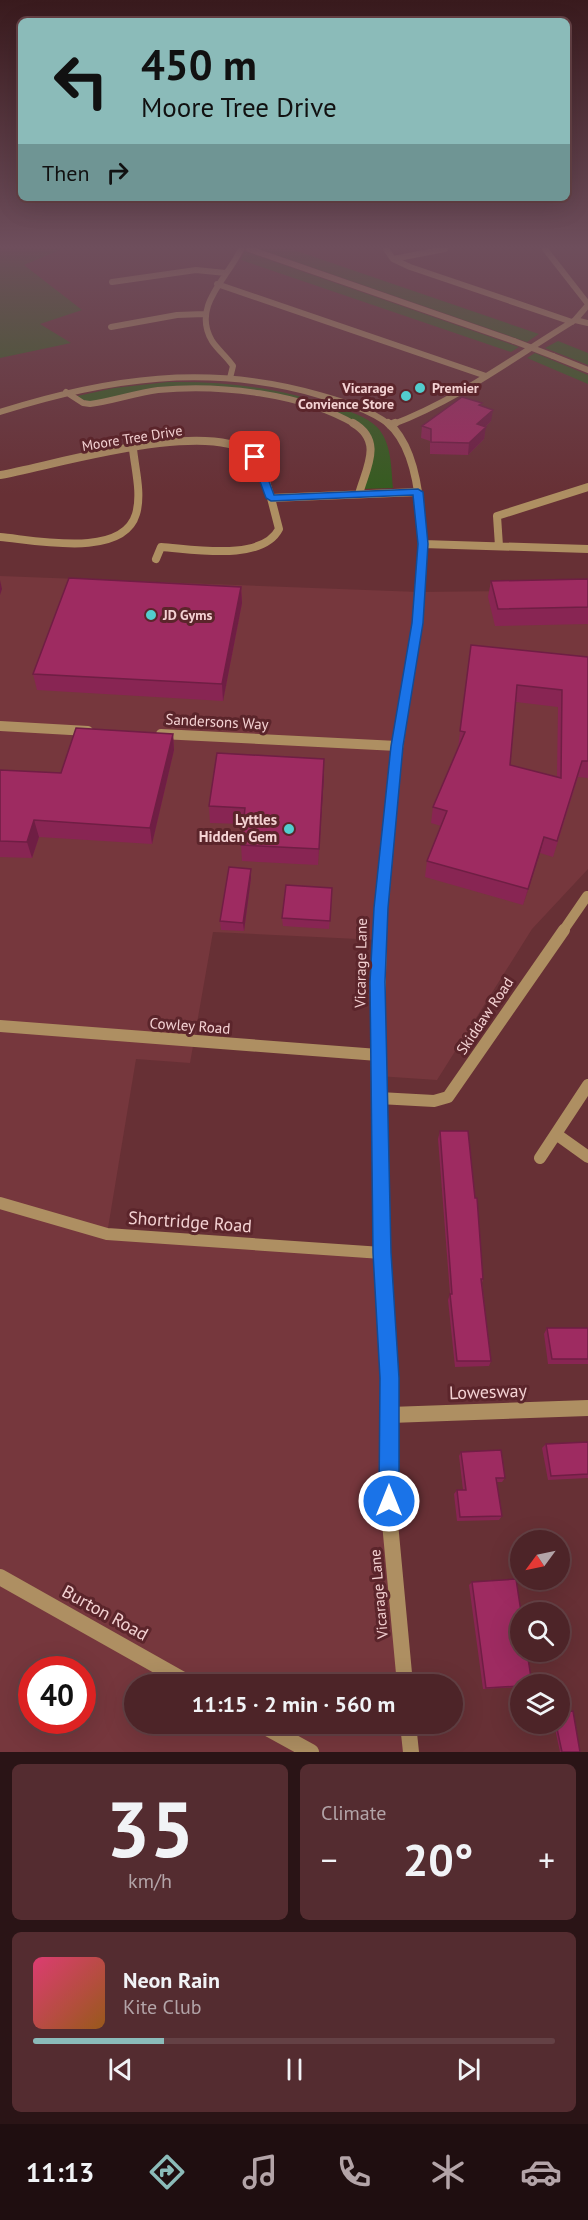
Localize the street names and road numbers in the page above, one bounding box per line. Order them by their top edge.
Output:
street label: Moore Tree Drive [80,421,184,455]
street label: Sandersons Way [165,709,269,734]
street label: Vicarage Lane [350,918,371,1009]
street label: Skiddaw Road [452,973,517,1058]
street label: Cowley Road [149,1013,231,1038]
street label: Shortridge Road [127,1206,253,1237]
street label: Lowesway [449,1379,528,1404]
street label: Vicarage Lane [365,1549,392,1641]
street label: Burton Road [58,1579,152,1646]

